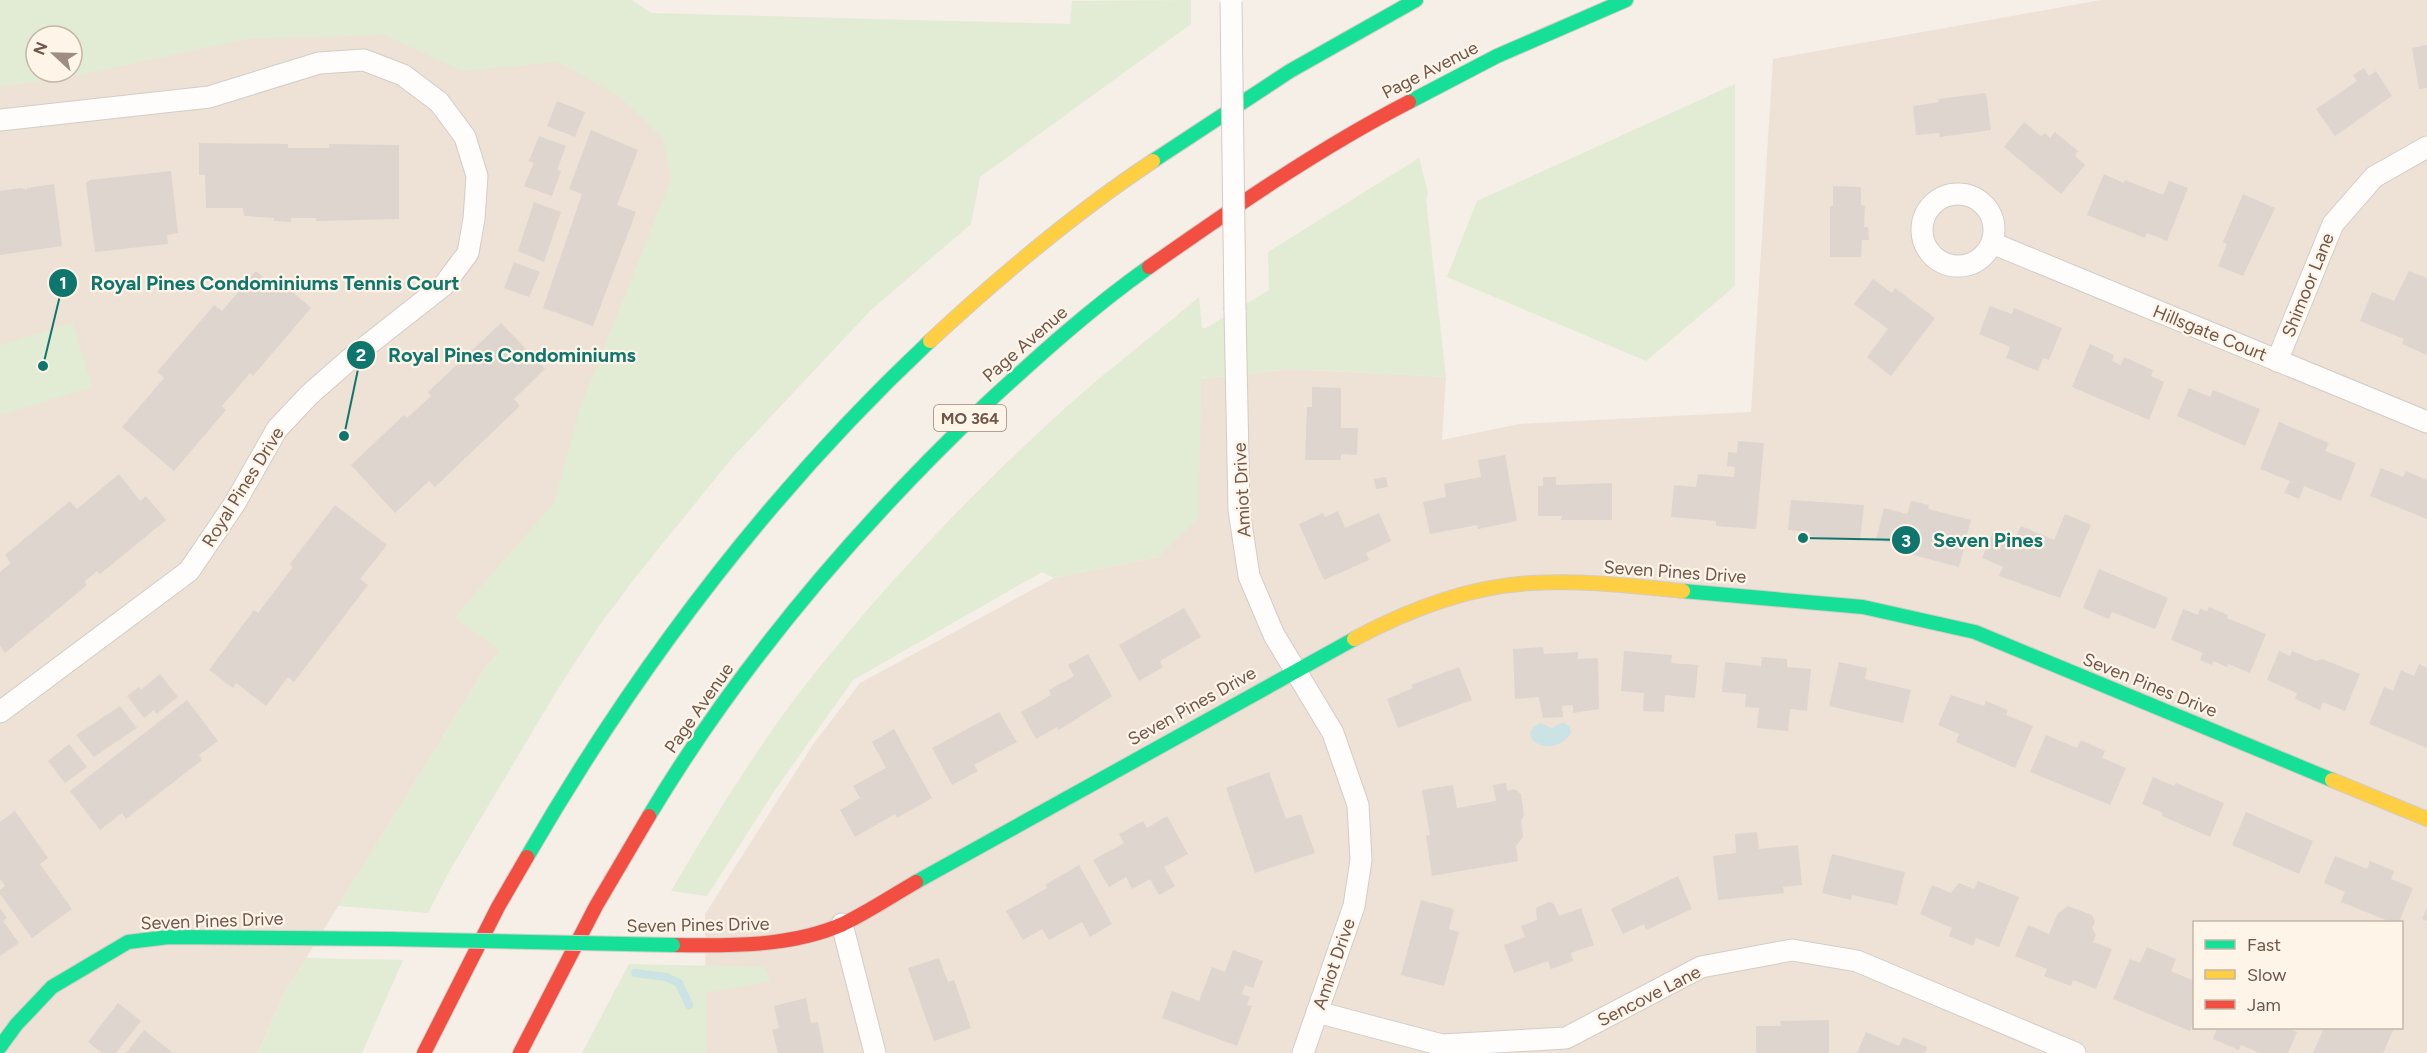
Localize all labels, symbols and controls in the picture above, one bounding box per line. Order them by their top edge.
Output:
north arrow [24,24,84,84]
street label: Page Avenue [1378,36,1482,104]
text: N [29,39,52,58]
street label: Shimoor Lane [2277,230,2339,340]
callout: Royal Pines Condominiums Tennis Court [48,264,471,302]
text: Royal Pines Condominiums Tennis Court [90,271,460,295]
text: 1 [59,272,67,294]
street label: Hillsgate Court [2150,300,2270,366]
street label: Page Avenue [978,301,1072,387]
callout: Royal Pines Condominiums [346,336,648,374]
text: Royal Pines Condominiums [388,343,636,367]
text: 2 [356,344,366,366]
road number: MO 364 [934,405,1006,431]
street label: Royal Pines Drive [197,423,289,551]
street label: Amiot Drive [1229,442,1255,538]
callout: Seven Pines [1891,521,2055,559]
text: Seven Pines [1933,528,2043,552]
text: 3 [1901,530,1911,552]
street label: Seven Pines Drive [1603,556,1747,588]
street label: Seven Pines Drive [2080,648,2221,722]
street label: Page Avenue [660,658,738,757]
street label: Seven Pines Drive [1124,662,1260,750]
street label: Seven Pines Drive [140,908,284,934]
street label: Seven Pines Drive [626,913,770,937]
street label: Amiot Drive [1308,915,1360,1012]
legend [2193,921,2403,1029]
text: Fast [2247,934,2281,956]
street label: Sencove Lane [1594,961,1704,1031]
text: Slow [2247,964,2286,986]
text: Jam [2247,994,2281,1016]

